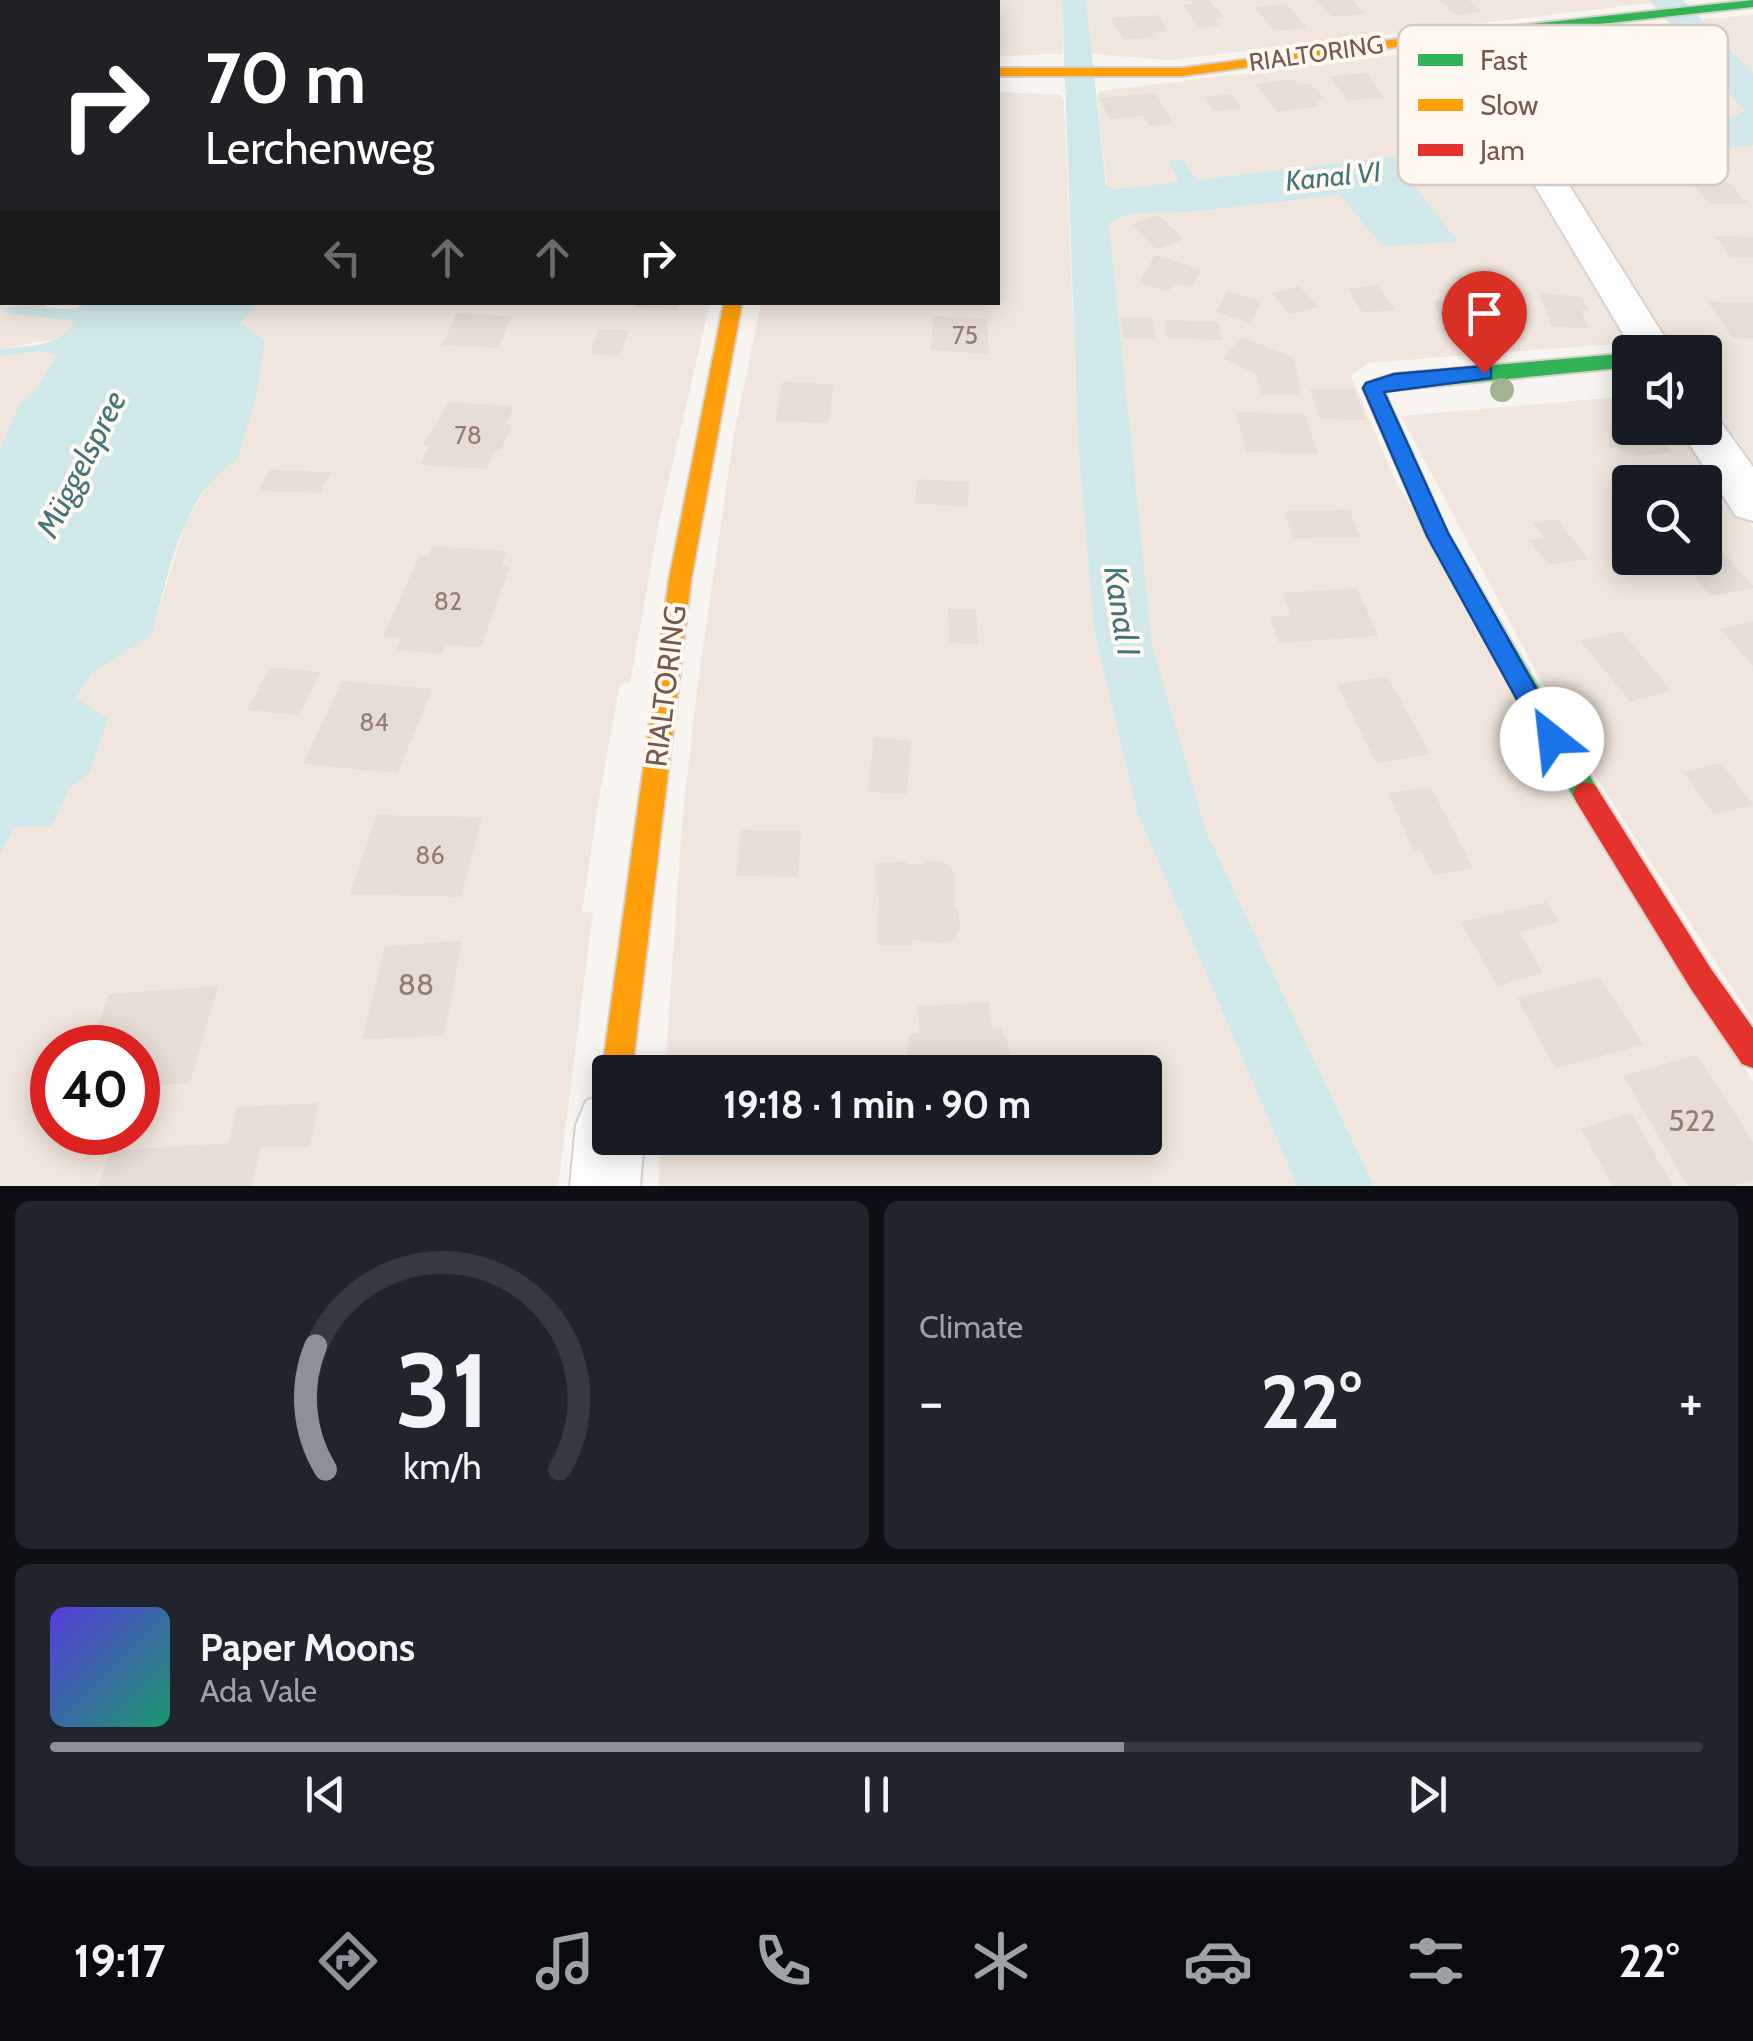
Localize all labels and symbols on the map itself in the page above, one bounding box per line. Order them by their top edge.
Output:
legend [1398,25,1728,185]
street label: RIALTORING [1247,29,1385,77]
text: Fast [1480,43,1528,77]
text: Slow [1480,88,1538,122]
text: Jam [1479,133,1525,167]
water label: Kanal VI [1284,154,1382,198]
pin [1442,271,1527,374]
house number: 75 [952,320,978,350]
water label: Müggelspree [27,384,134,544]
house number: 78 [454,420,482,450]
water label: Kanal I [1096,563,1149,659]
house number: 82 [434,586,462,616]
street label: RIALTORING [637,603,694,769]
position arrow [1500,687,1604,791]
house number: 84 [359,707,389,737]
house number: 86 [415,840,445,870]
house number: 88 [398,966,434,1003]
speed limit sign: 40 [30,1025,160,1155]
house number: 522 [1668,1102,1716,1139]

